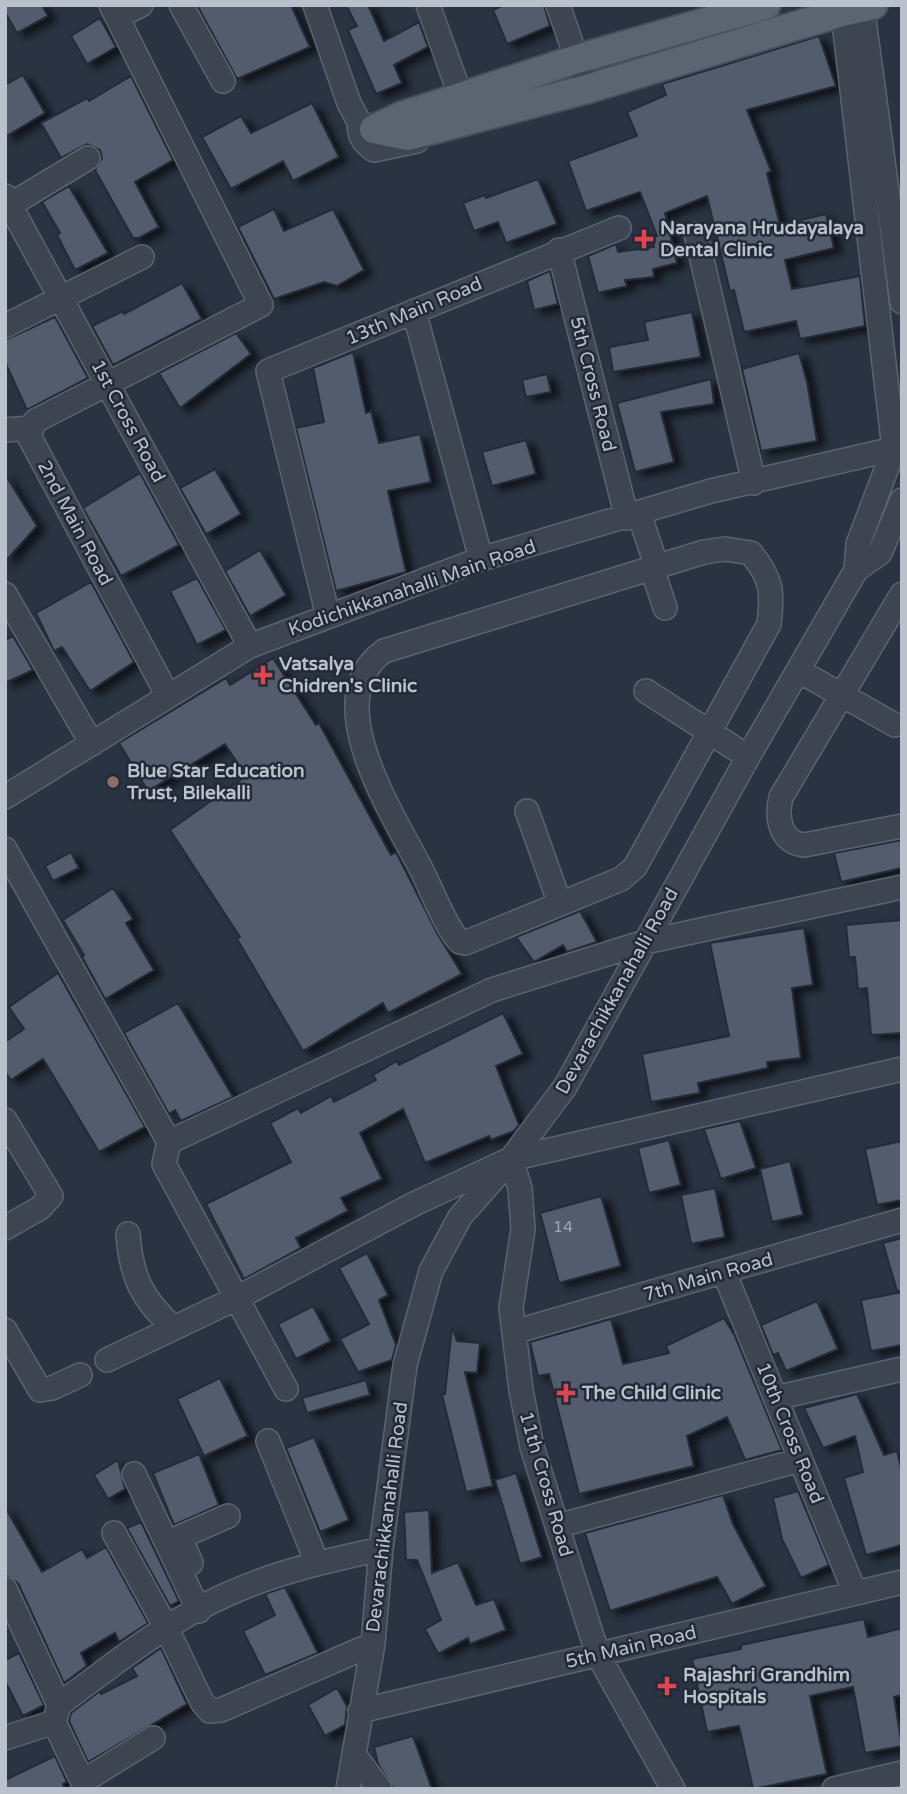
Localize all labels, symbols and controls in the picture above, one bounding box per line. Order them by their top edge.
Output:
place label: Narayana Hrudayalaya Dental Clinic [660,217,864,261]
marker: Narayana Hrudayalaya Dental Clinic [634,229,654,249]
street label: 13th Main Road [343,272,485,350]
street label: 5th Cross Road [566,314,620,454]
street label: 1st Cross Road [86,356,170,486]
street label: 2nd Main Road [33,457,117,589]
street label: Kodichikkanahalli Main Road [285,535,539,641]
place label: Vatsalya Chidren's Clinic [279,653,417,697]
marker: Vatsalya Chidren's Clinic [253,665,273,685]
place label: Blue Star Education Trust, Bilekalli [126,760,305,804]
marker: Blue Star Education Trust, Bilekalli [105,774,121,790]
street label: Devarachikkanahalli Road [551,884,683,1098]
house number: 14 [553,1217,573,1237]
street label: 7th Main Road [641,1248,775,1306]
street label: 10th Cross Road [752,1359,828,1507]
place label: The Child Clinic [581,1382,721,1404]
marker: The Child Clinic [556,1383,576,1403]
street label: Devarachikkanahalli Road [362,1400,412,1634]
street label: 11th Cross Road [515,1409,577,1559]
street label: 5th Main Road [563,1621,699,1673]
place label: Rajashri Grandhim Hospitals [683,1664,850,1709]
marker: Rajashri Grandhim Hospitals [657,1676,677,1696]

